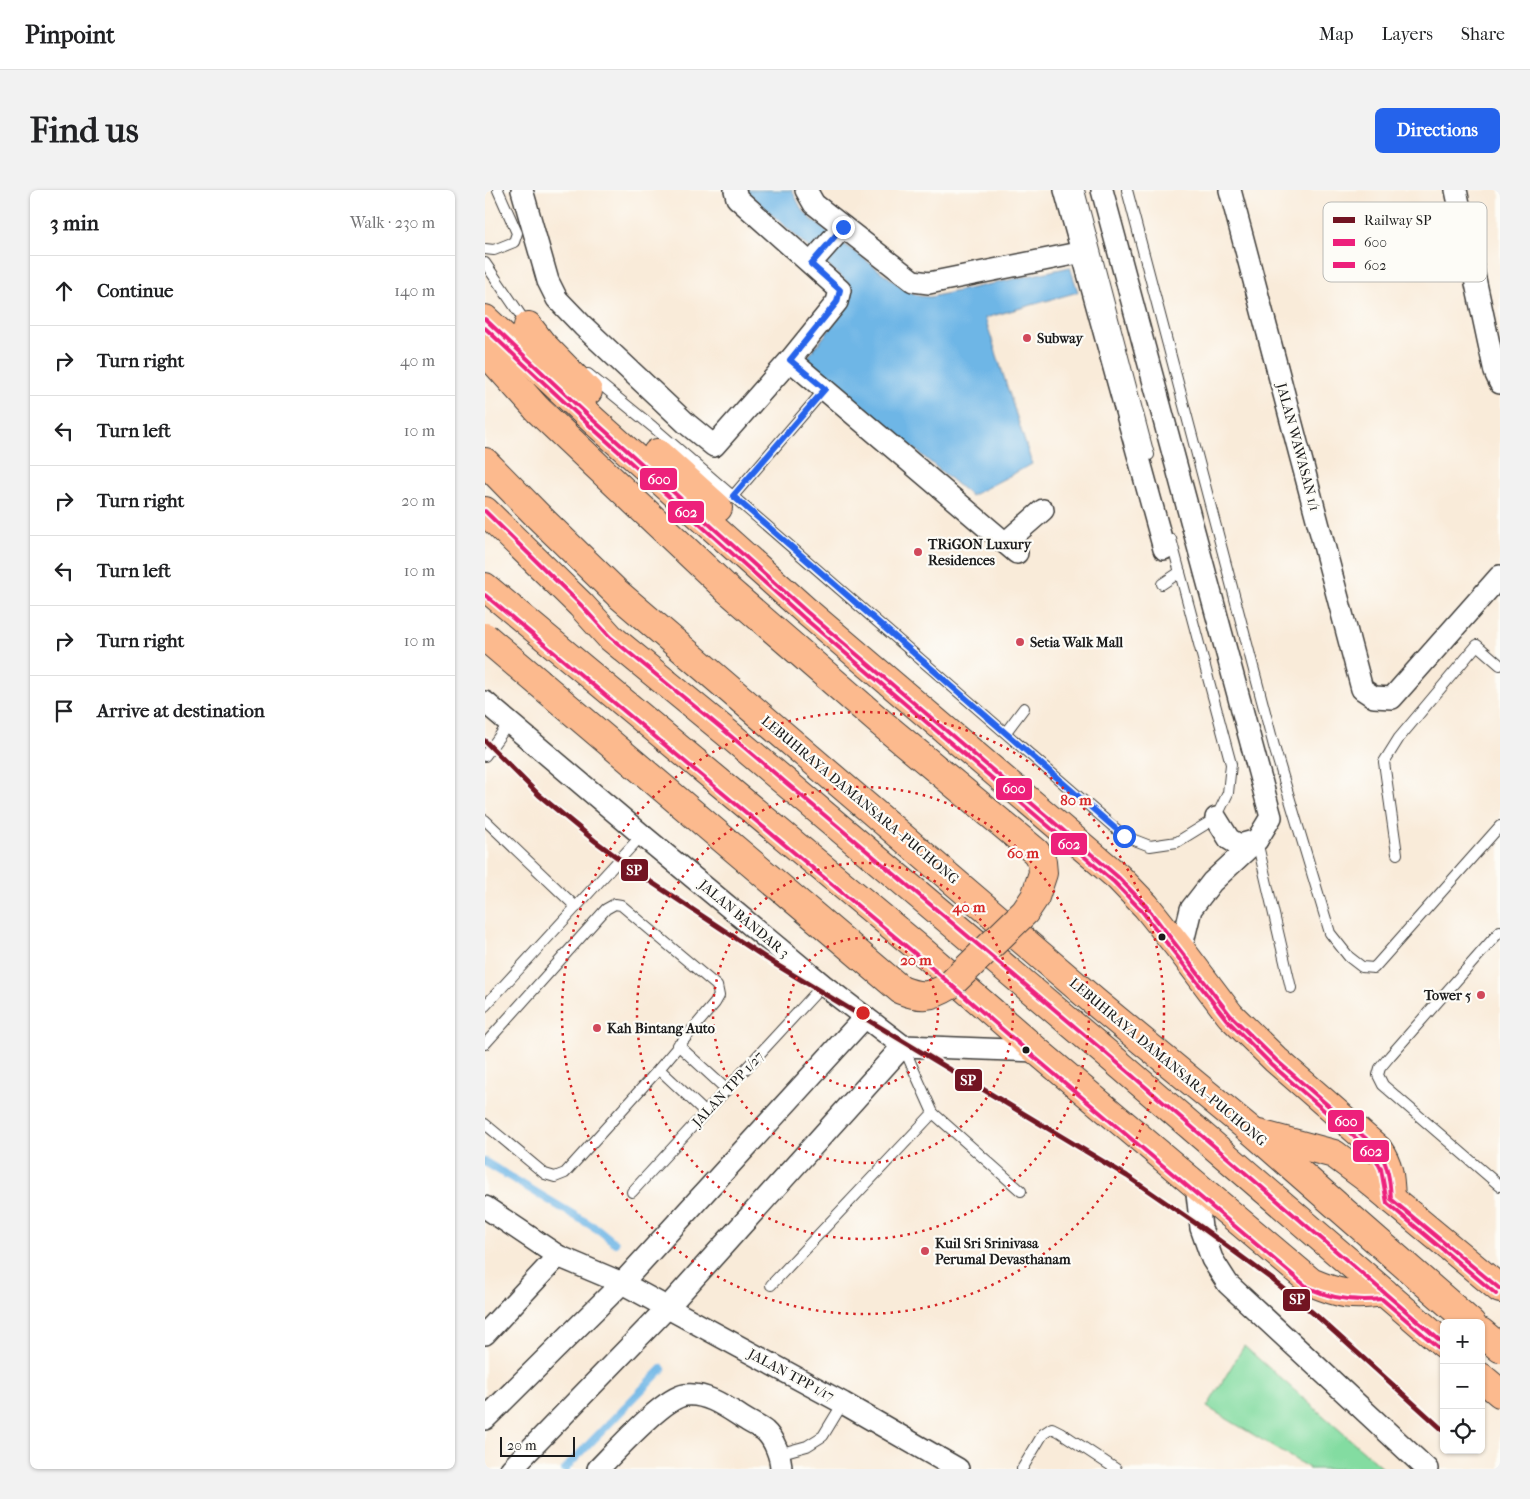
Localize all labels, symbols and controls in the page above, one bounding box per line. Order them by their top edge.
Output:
text: Pinpoint [25,21,115,49]
text: Map [1319,24,1353,45]
text: Layers [1381,24,1433,45]
text: Share [1461,24,1505,45]
button: Directions [1375,108,1500,153]
text: Find us [30,110,139,151]
legend [1323,202,1487,282]
text: 3 min [50,211,99,235]
text: Railway SP [1364,212,1432,229]
text: Walk · 230 m [350,213,435,232]
route end [832,216,855,239]
text: 600 [1364,234,1387,251]
text: 602 [1364,257,1387,274]
icon: ahead [50,277,78,305]
text: Continue [97,280,173,302]
text: 140 m [394,281,435,300]
place label: Subway [1037,330,1085,347]
marker: Subway [1021,332,1033,344]
icon: right [50,347,78,375]
text: Turn right [97,350,184,372]
text: 40 m [400,351,435,370]
street label: JALAN WAWASAN 1/1 [1272,380,1323,513]
icon: left [50,417,78,445]
text: Turn left [97,420,171,442]
text: 10 m [404,421,435,440]
line badge: 600 [639,467,678,491]
text: 600 [647,471,671,488]
icon: right [50,487,78,515]
text: Turn right [97,490,184,512]
text: 20 m [401,491,435,510]
line badge: 602 [667,500,705,524]
text: 602 [675,504,697,521]
place label: TRiGON Luxury Residences [927,536,1033,569]
marker: TRiGON Luxury Residences [912,546,924,558]
icon: left [50,557,78,585]
text: Turn left [97,560,171,582]
text: 10 m [404,561,435,580]
icon: right [50,627,78,655]
text: Turn right [97,630,184,652]
text: 10 m [404,631,435,650]
place label: Setia Walk Mall [1030,634,1123,651]
marker: Setia Walk Mall [1014,636,1026,648]
icon: arrive [50,697,78,725]
text: Arrive at destination [97,700,265,722]
street label: LEBUHRAYA DAMANSARA–PUCHONG [758,712,962,888]
line badge: 600 [995,777,1033,801]
text: 600 [1002,780,1026,797]
text: 80 m [1060,791,1092,809]
route start [1113,825,1136,848]
line badge: 602 [1050,832,1088,856]
text: 602 [1058,836,1080,853]
text: 60 m [1007,844,1040,862]
line badge: SP [620,858,649,882]
text: SP [626,862,642,879]
street label: JALAN BANDAR 3 [695,876,793,962]
text: 40 m [952,898,986,916]
unlabelled marker [1157,932,1167,942]
text: 20 m [900,951,932,969]
street label: LEBUHRAYA DAMANSARA–PUCHONG [1066,974,1270,1150]
place label: Tower 5 [1423,987,1471,1004]
marker: Tower 5 [1475,989,1487,1001]
centre of rings [854,1004,872,1022]
place label: Kah Bintang Auto [607,1020,715,1037]
marker: Kah Bintang Auto [591,1022,603,1034]
unlabelled marker [1021,1045,1031,1055]
street label: JALAN TPP 1/27 [688,1047,768,1131]
line badge: SP [954,1068,983,1092]
text: SP [960,1072,976,1089]
line badge: 600 [1327,1109,1365,1133]
text: 600 [1334,1113,1358,1130]
line badge: 602 [1352,1139,1390,1163]
text: 602 [1360,1143,1382,1160]
place label: Kuil Sri Srinivasa Perumal Devasthanam [935,1235,1071,1268]
marker: Kuil Sri Srinivasa Perumal Devasthanam [919,1245,931,1257]
line badge: SP [1282,1288,1311,1312]
text: SP [1289,1291,1305,1308]
map controls [1440,1319,1485,1454]
button: + [1440,1319,1485,1364]
street label: JALAN TPP 1/17 [744,1345,837,1405]
button: − [1440,1364,1485,1409]
button: locate [1440,1409,1485,1454]
scale bar [500,1434,575,1457]
text: 20 m [507,1437,537,1454]

